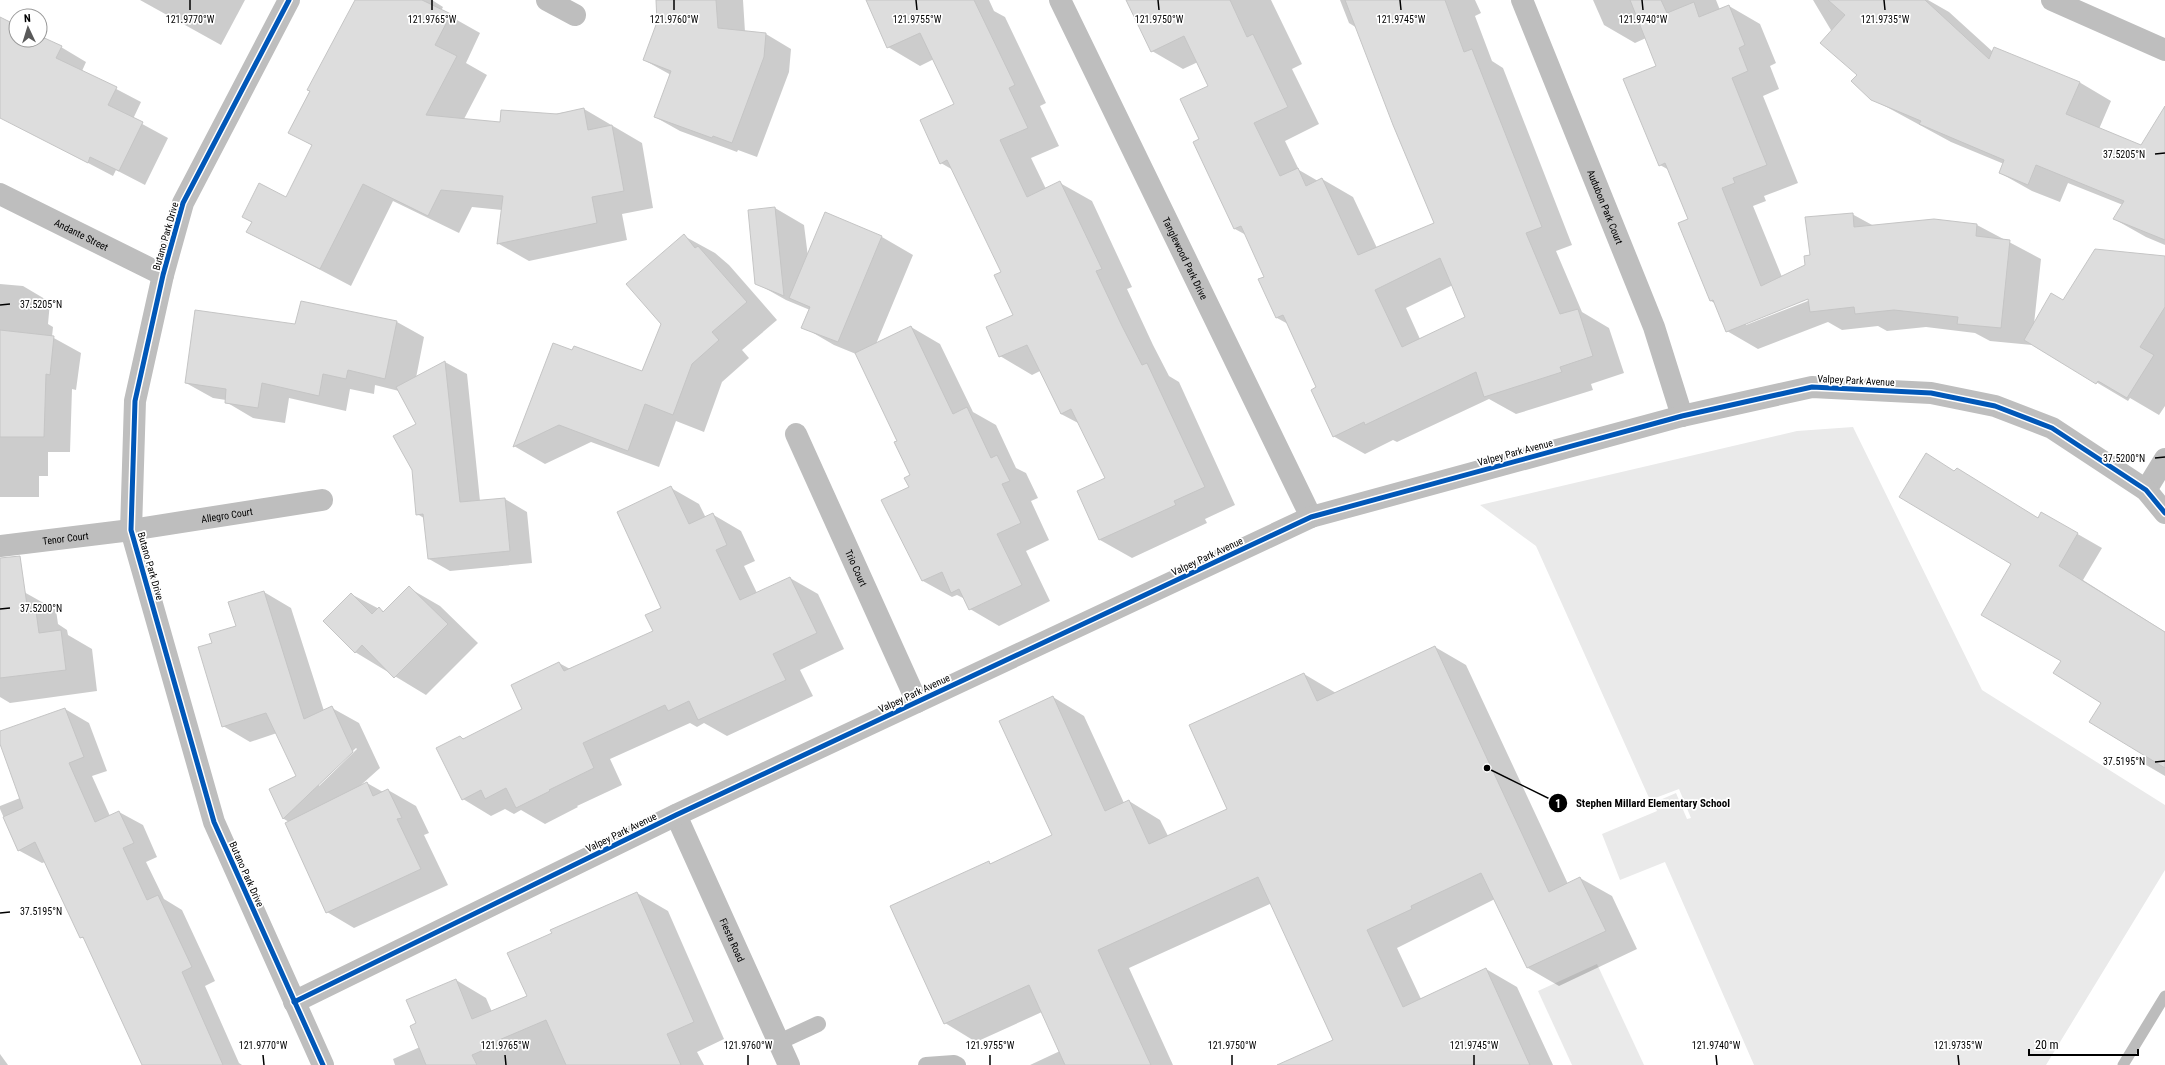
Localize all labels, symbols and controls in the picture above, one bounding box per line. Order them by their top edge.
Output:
north arrow [8,8,48,48]
text: N [24,12,31,25]
text: 121.9770°W [166,14,215,25]
text: 121.9765°W [408,14,457,25]
text: 121.9760°W [650,14,699,25]
text: 121.9755°W [893,14,942,25]
text: 121.9750°W [1135,14,1184,25]
text: 121.9745°W [1377,14,1426,25]
text: 121.9740°W [1619,14,1668,25]
text: 121.9735°W [1861,14,1910,25]
text: 37.5205°N [2103,149,2145,160]
street label: Audubon Park Court [1585,168,1625,246]
street label: Butano Park Drive [151,201,181,271]
street label: Tanglewood Park Drive [1160,215,1210,302]
street label: Andante Street [53,217,110,253]
text: 37.5205°N [20,299,62,310]
street label: Valpey Park Avenue [1817,373,1895,388]
street label: Valpey Park Avenue [1476,437,1554,468]
text: 37.5200°N [2103,453,2145,464]
street label: Allegro Court [200,506,254,525]
street label: Tenor Court [42,530,89,547]
street label: Butano Park Drive [136,531,166,602]
street label: Valpey Park Avenue [1170,535,1245,578]
street label: Trio Court [843,548,869,588]
text: 37.5200°N [20,603,62,614]
street label: Valpey Park Avenue [877,672,952,715]
text: 37.5195°N [2103,756,2145,767]
callout: Stephen Millard Elementary School [1548,792,1738,815]
text: 1 [1555,797,1561,811]
text: Stephen Millard Elementary School [1576,797,1730,810]
street label: Valpey Park Avenue [584,810,659,854]
street label: Butano Park Drive [227,840,266,909]
text: 37.5195°N [20,906,62,917]
street label: Fiesta Road [717,917,747,964]
scale bar [2029,1031,2138,1057]
text: 20 m [2035,1038,2059,1052]
text: 121.9770°W [239,1040,288,1051]
text: 121.9765°W [481,1040,530,1051]
text: 121.9760°W [724,1040,773,1051]
text: 121.9755°W [966,1040,1015,1051]
text: 121.9750°W [1208,1040,1257,1051]
text: 121.9745°W [1450,1040,1499,1051]
text: 121.9740°W [1692,1040,1741,1051]
text: 121.9735°W [1934,1040,1983,1051]

